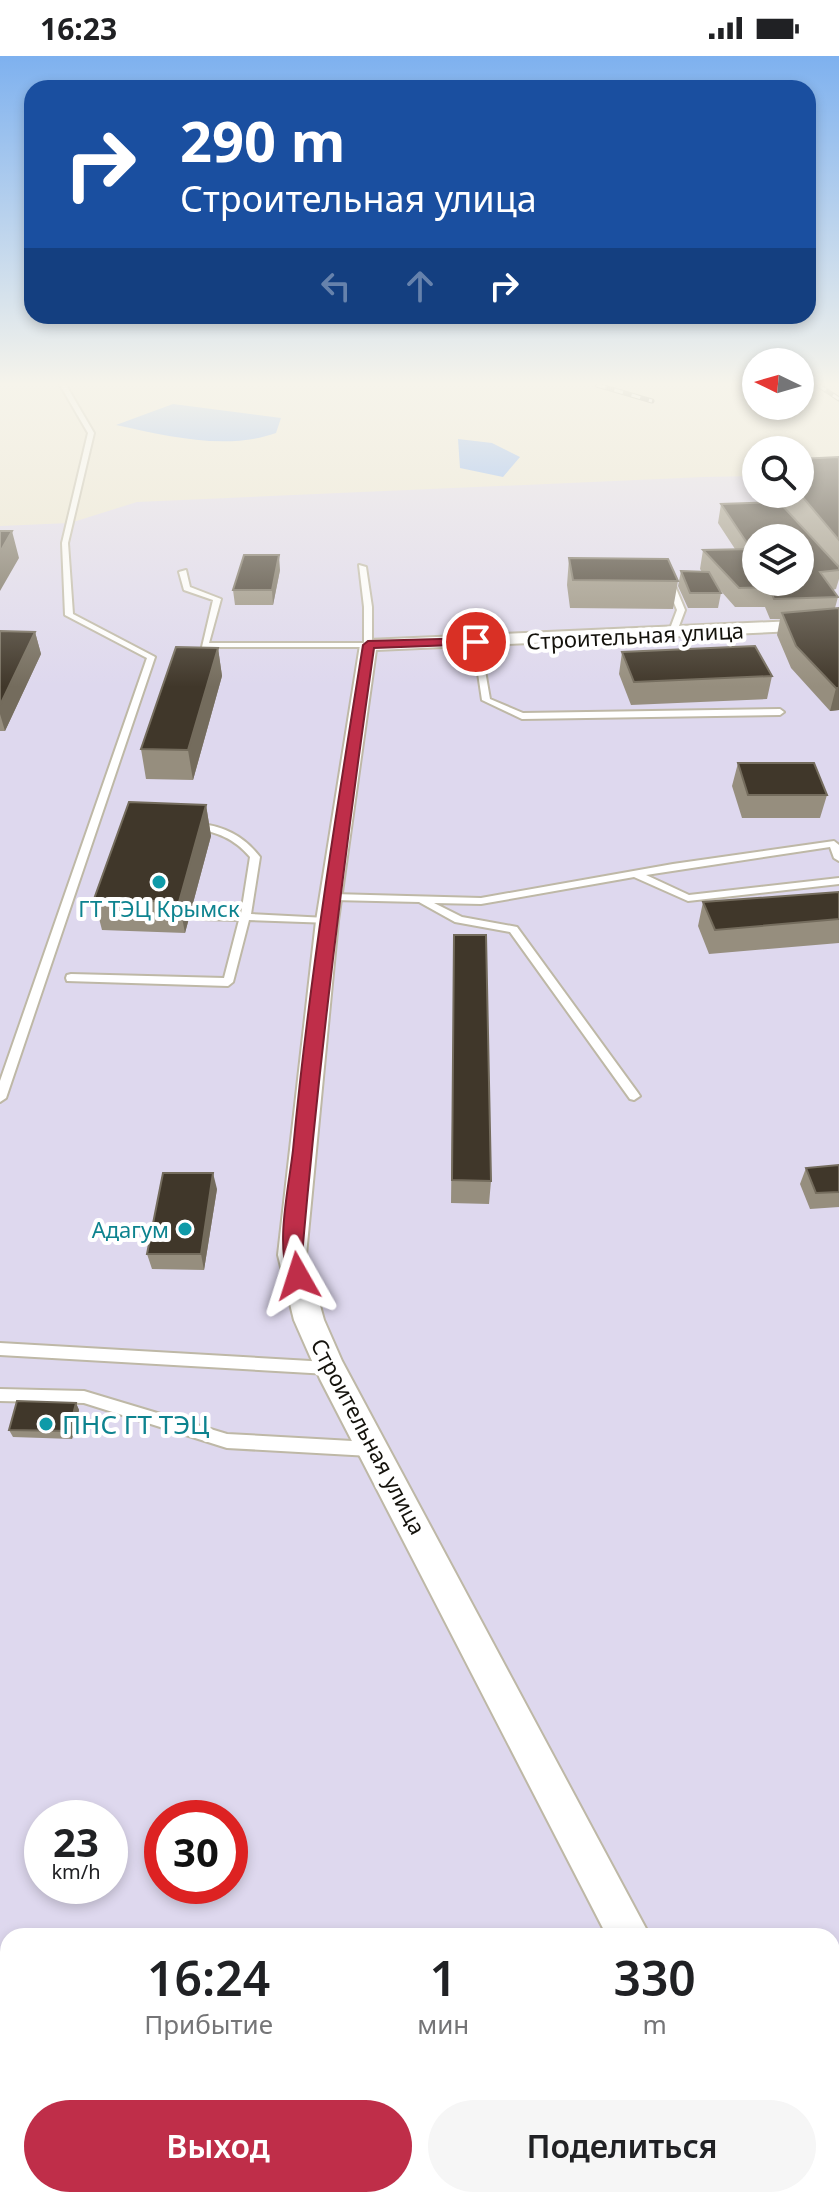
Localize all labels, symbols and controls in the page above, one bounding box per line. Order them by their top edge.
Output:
text: 16:23 [40,8,117,49]
text: 290 m [180,102,345,178]
icon: right [48,112,152,216]
text: Строительная улица [180,174,537,223]
icon: left [314,264,358,308]
icon: ahead [398,264,442,308]
icon: right [482,264,526,308]
north arrow [742,348,814,420]
map controls [742,348,814,596]
button: search [742,436,814,508]
button: layers [742,524,814,596]
pin [442,608,510,676]
street label: Строительная улица [525,614,745,656]
icon: arrive [454,620,498,664]
marker: ГТ ТЭЦ Крымск [150,873,168,891]
place label: ГТ ТЭЦ Крымск [78,893,240,923]
place label: Адагум [92,1214,169,1244]
marker: Адагум [176,1220,194,1238]
position arrow [256,1234,340,1318]
street label: Строительная улица [305,1333,433,1539]
place label: ПНС ГТ ТЭЦ [62,1406,209,1442]
marker: ПНС ГТ ТЭЦ [37,1415,55,1433]
speed limit sign: 30 [144,1800,248,1904]
text: 23 [53,1814,99,1869]
text: km/h [51,1858,101,1885]
text: 16:24 [147,1945,270,2010]
text: 1 [429,1945,457,2010]
text: 330 [613,1945,696,2010]
text: Прибытие [144,2006,273,2042]
text: мин [417,2006,469,2042]
text: m [642,2006,667,2042]
button: Выход [24,2100,412,2192]
button: Поделиться [428,2100,816,2192]

